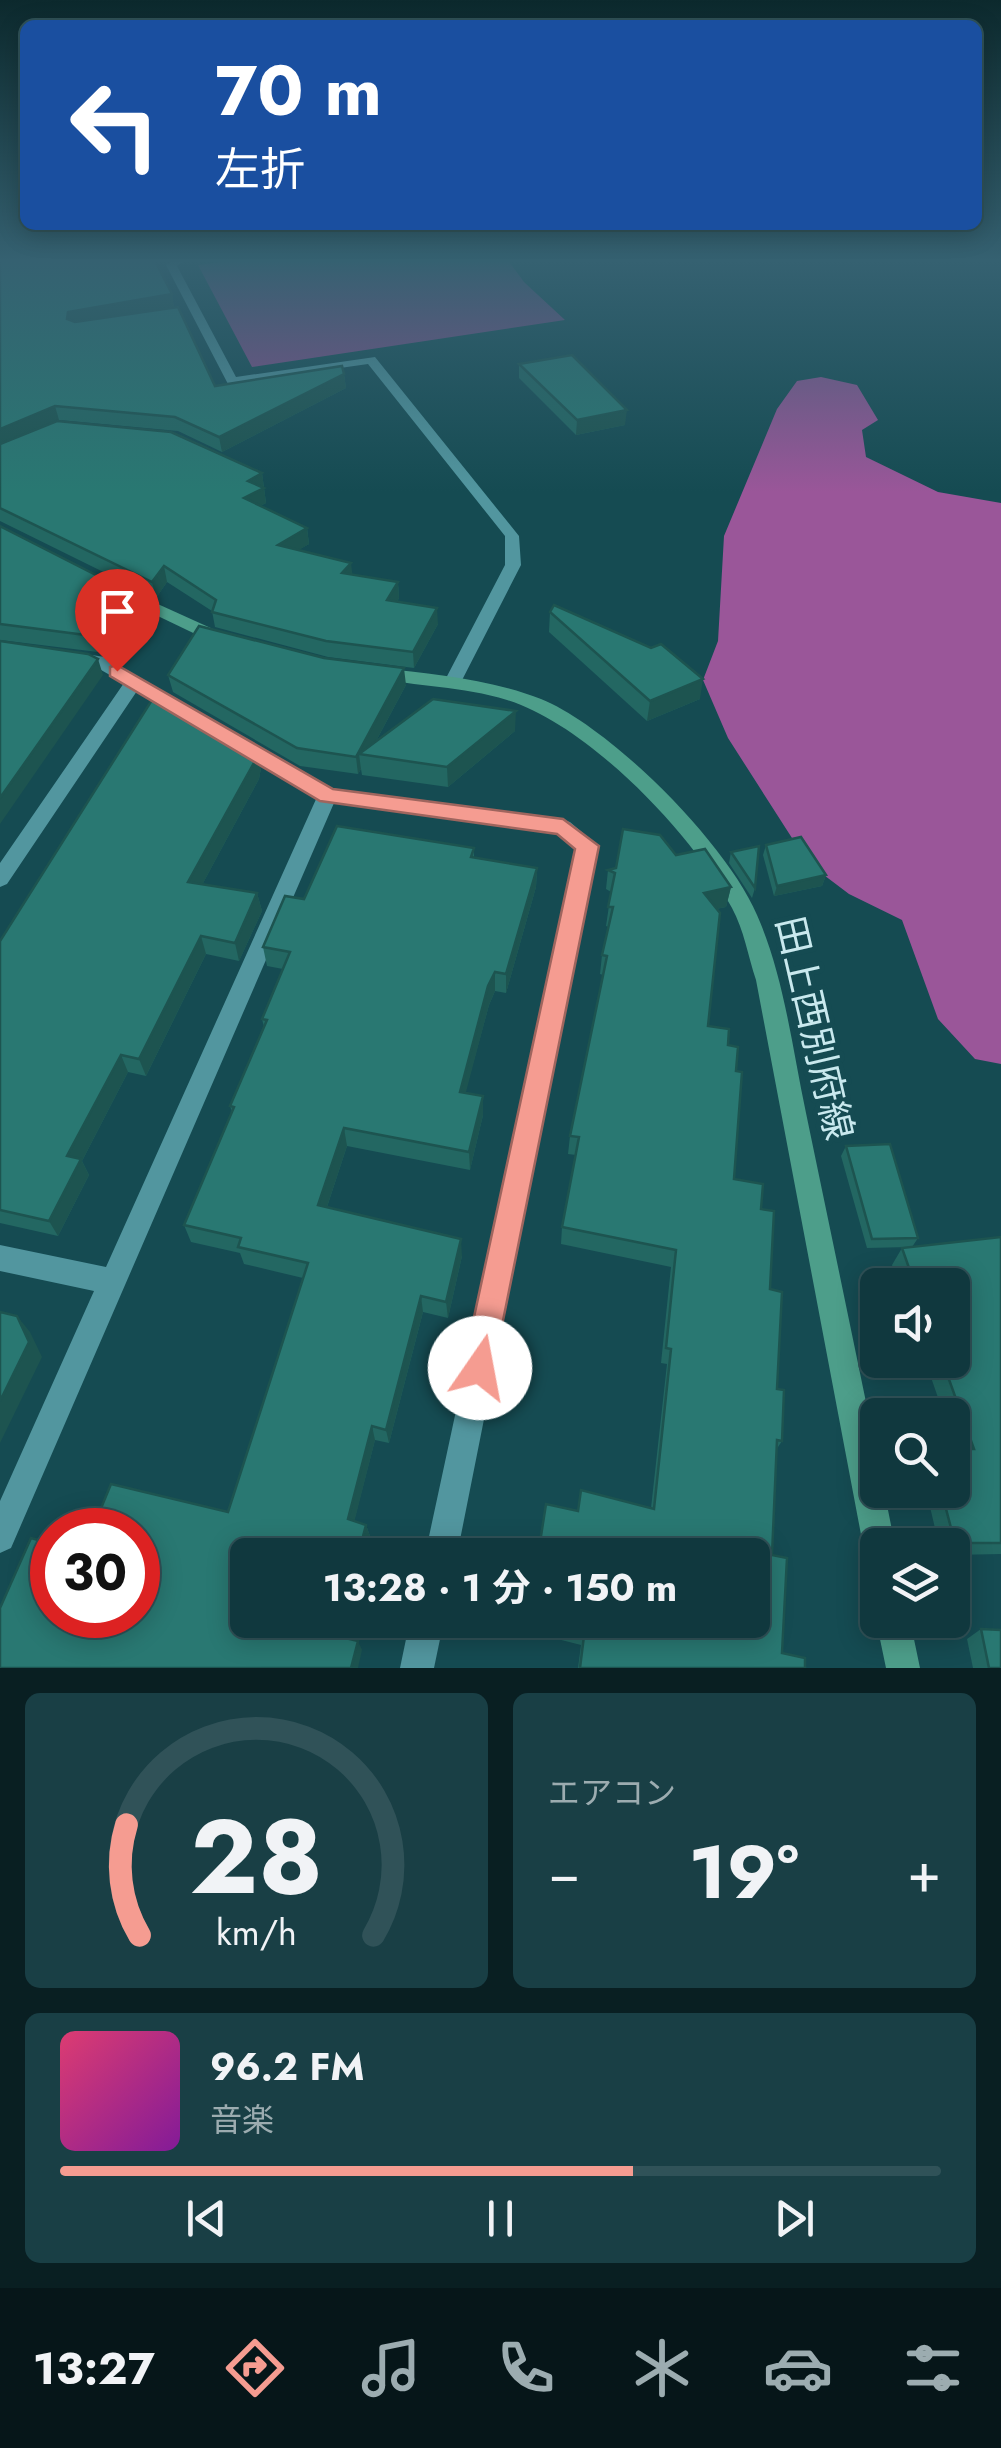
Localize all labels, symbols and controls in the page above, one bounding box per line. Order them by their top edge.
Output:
text: 70 m [215,40,382,141]
icon: left [50,60,180,190]
text: 左折 [215,137,305,202]
pin [75,569,160,672]
icon: arrive [90,584,145,639]
street label: 田上西別府線 [763,911,867,1145]
map controls [860,1268,970,1638]
button: sound [860,1268,970,1378]
position arrow [428,1316,532,1420]
button: search [860,1398,970,1508]
speed limit sign: 30 [30,1508,160,1638]
button: layers [860,1528,970,1638]
text: 13:28 · 1 分 · 150 m [323,1560,677,1615]
text: エアコン [548,1770,676,1816]
text: 28 [190,1782,323,1932]
text: 19° [688,1818,799,1926]
text: − [548,1833,580,1913]
text: + [907,1833,941,1913]
text: km/h [216,1907,297,1958]
text: 96.2 FM [210,2039,364,2094]
text: 音楽 [210,2097,274,2143]
icon: previous [179,2191,234,2246]
icon: pause [473,2191,528,2246]
icon: next [767,2191,822,2246]
icon: directions [220,2333,290,2403]
icon: music [356,2333,426,2403]
icon: phone [491,2333,561,2403]
icon: climate [627,2333,697,2403]
icon: car [763,2333,833,2403]
icon: filters [898,2333,968,2403]
text: 13:27 [33,2336,155,2401]

